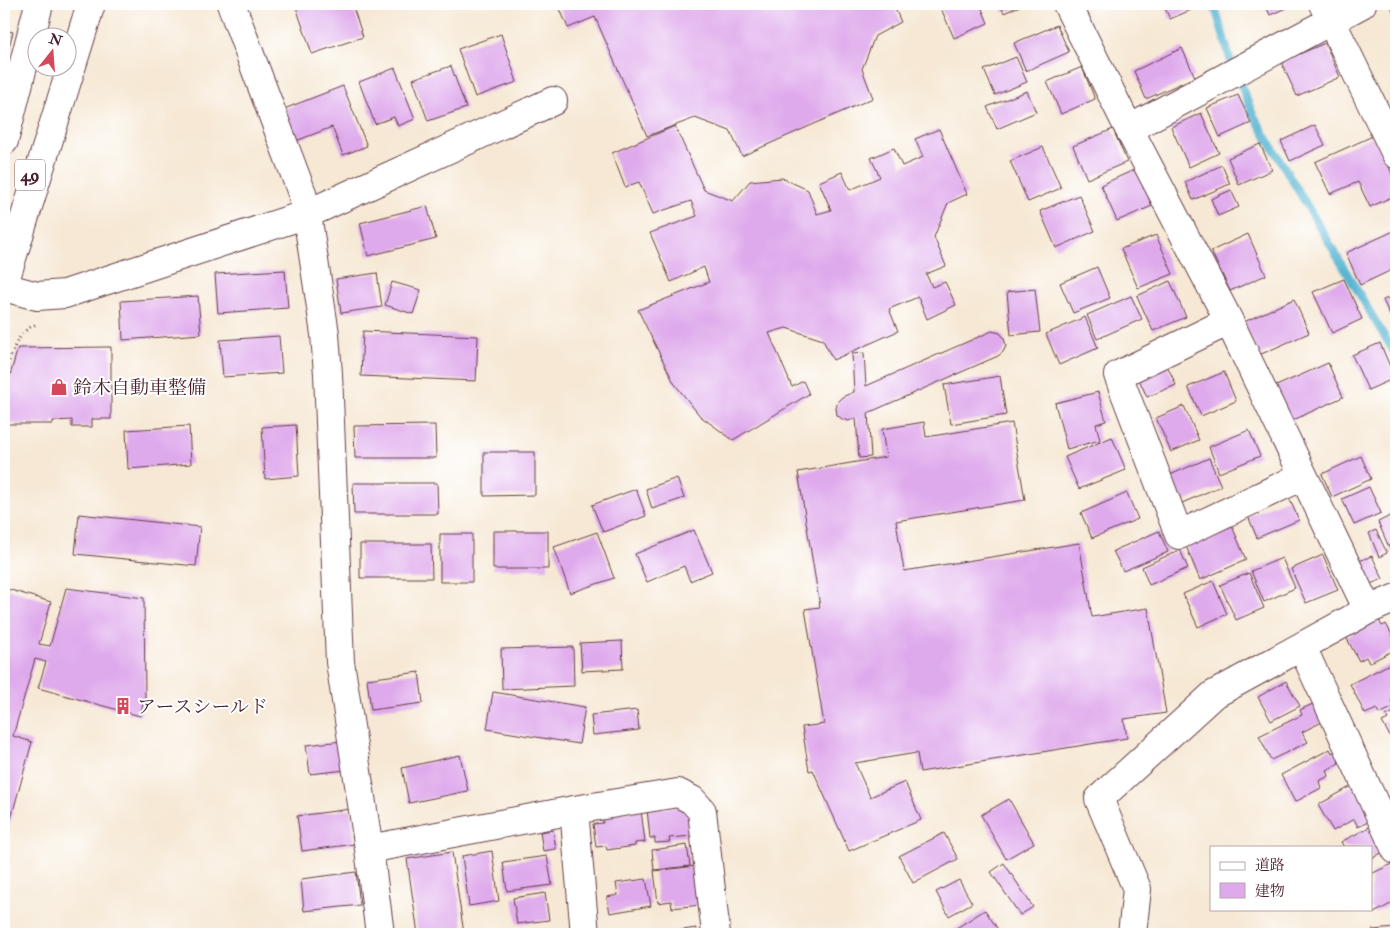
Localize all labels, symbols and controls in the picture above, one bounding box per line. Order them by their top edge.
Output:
north arrow [28,28,78,78]
text: N [46,30,65,50]
road number: 49 [15,160,45,190]
place label: 鈴木自動車整備 [73,376,206,400]
shop icon: 鈴木自動車整備 [49,377,69,397]
place label: アースシールド [137,695,268,719]
building icon: アースシールド [113,696,133,716]
legend [1210,846,1372,910]
text: 道路 [1255,856,1285,875]
text: 建物 [1255,882,1285,901]

